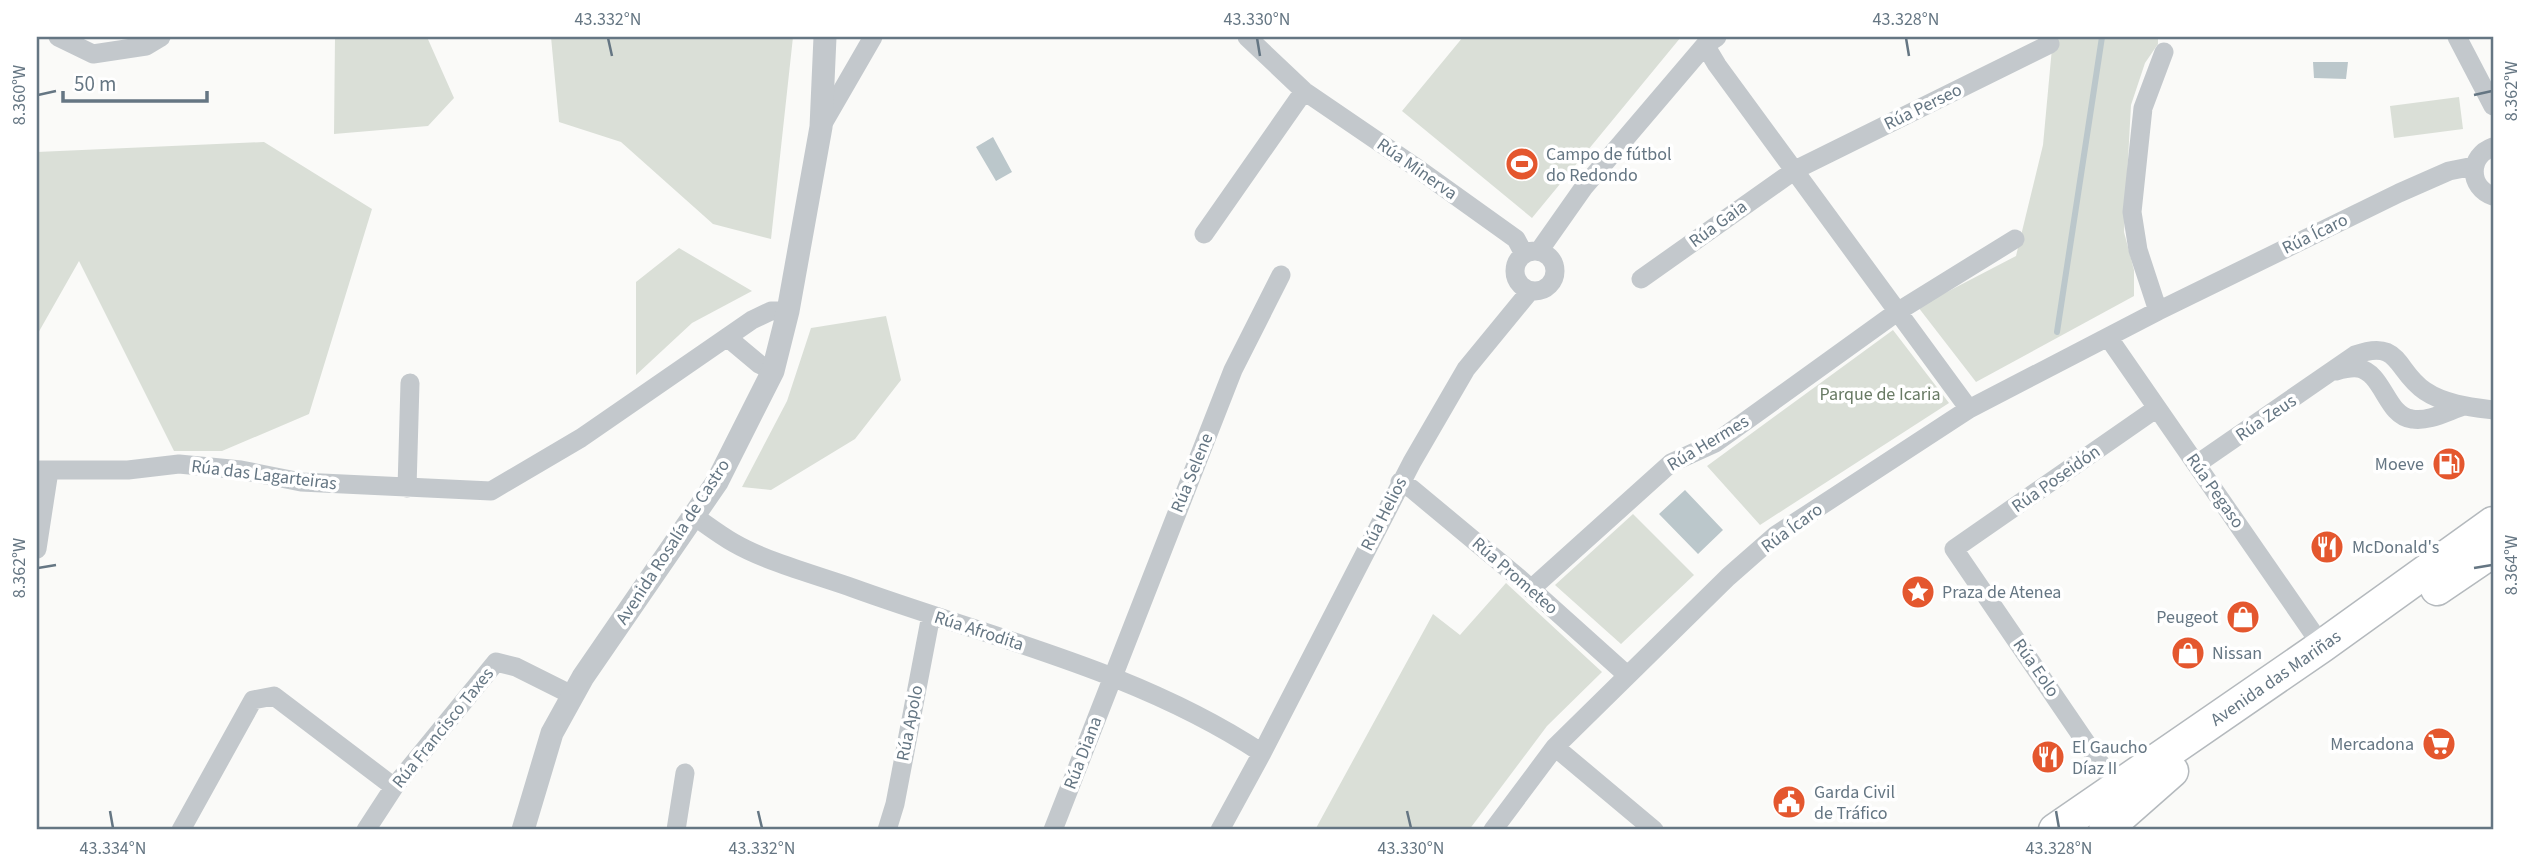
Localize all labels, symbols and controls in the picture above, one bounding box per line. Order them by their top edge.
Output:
text: 43.332°N [575,7,641,32]
text: 43.330°N [1224,7,1290,32]
text: 43.328°N [1873,7,1939,32]
scale bar [63,60,206,104]
text: 8.362°W [2499,61,2524,121]
text: 8.360°W [7,65,32,125]
text: 50 m [74,69,116,99]
street label: Rúa Perseo [1880,77,1966,137]
street label: Rúa Minerva [1372,132,1462,206]
place label: Campo de fútbol do Redondo [1546,142,1672,188]
sports icon: Campo de fútbol do Redondo [1503,145,1541,183]
street label: Rúa Gaia [1684,194,1752,254]
street label: Rúa Ícaro [2278,207,2352,261]
park label: Parque de Icaria [1820,382,1940,407]
street label: Rúa Zeus [2231,389,2301,447]
street label: Rúa Hermes [1663,409,1753,477]
street label: Rúa Selene [1165,430,1219,516]
street label: Rúa Poseidón [2007,439,2105,519]
fuel station icon: Moeve [2430,445,2468,483]
street label: Rúa Pegaso [2180,448,2250,534]
place label: Moeve [2375,452,2424,477]
street label: Rúa das Lagarteiras [190,454,338,496]
street label: Avenida Rosalía de Castro [610,454,736,630]
street label: Rúa Helios [1355,473,1413,555]
street label: Rúa Ícaro [1756,497,1828,559]
restaurant icon: McDonald's [2308,528,2346,566]
street label: Rúa Prometeo [1466,531,1564,621]
place label: McDonald's [2352,535,2439,560]
text: 8.364°W [2499,535,2524,595]
text: 8.362°W [7,538,32,598]
place icon: Praza de Atenea [1899,573,1937,611]
place label: Praza de Atenea [1942,580,2061,605]
shop icon: Peugeot [2224,598,2262,636]
street label: Rúa Afrodita [931,605,1027,657]
place label: Peugeot [2156,605,2218,630]
street label: Avenida das Mariñas [2205,624,2346,732]
street label: Rúa Eolo [2007,634,2065,702]
shop icon: Nissan [2169,634,2207,672]
place label: Nissan [2212,641,2262,666]
street label: Rúa Francisco Taxes [386,662,500,794]
street label: Rúa Apolo [890,683,930,763]
street label: Rúa Diana [1058,713,1108,793]
supermarket icon: Mercadona [2420,725,2458,763]
place label: Mercadona [2330,732,2414,757]
place label: El Gaucho Díaz II [2072,735,2147,781]
restaurant icon: El Gaucho Díaz II [2029,738,2067,776]
place label: Garda Civil de Tráfico [1814,780,1895,826]
public building icon: Garda Civil de Tráfico [1770,783,1808,821]
text: 43.334°N [80,836,146,861]
text: 43.332°N [729,836,795,861]
text: 43.330°N [1378,836,1444,861]
text: 43.328°N [2026,836,2092,861]

